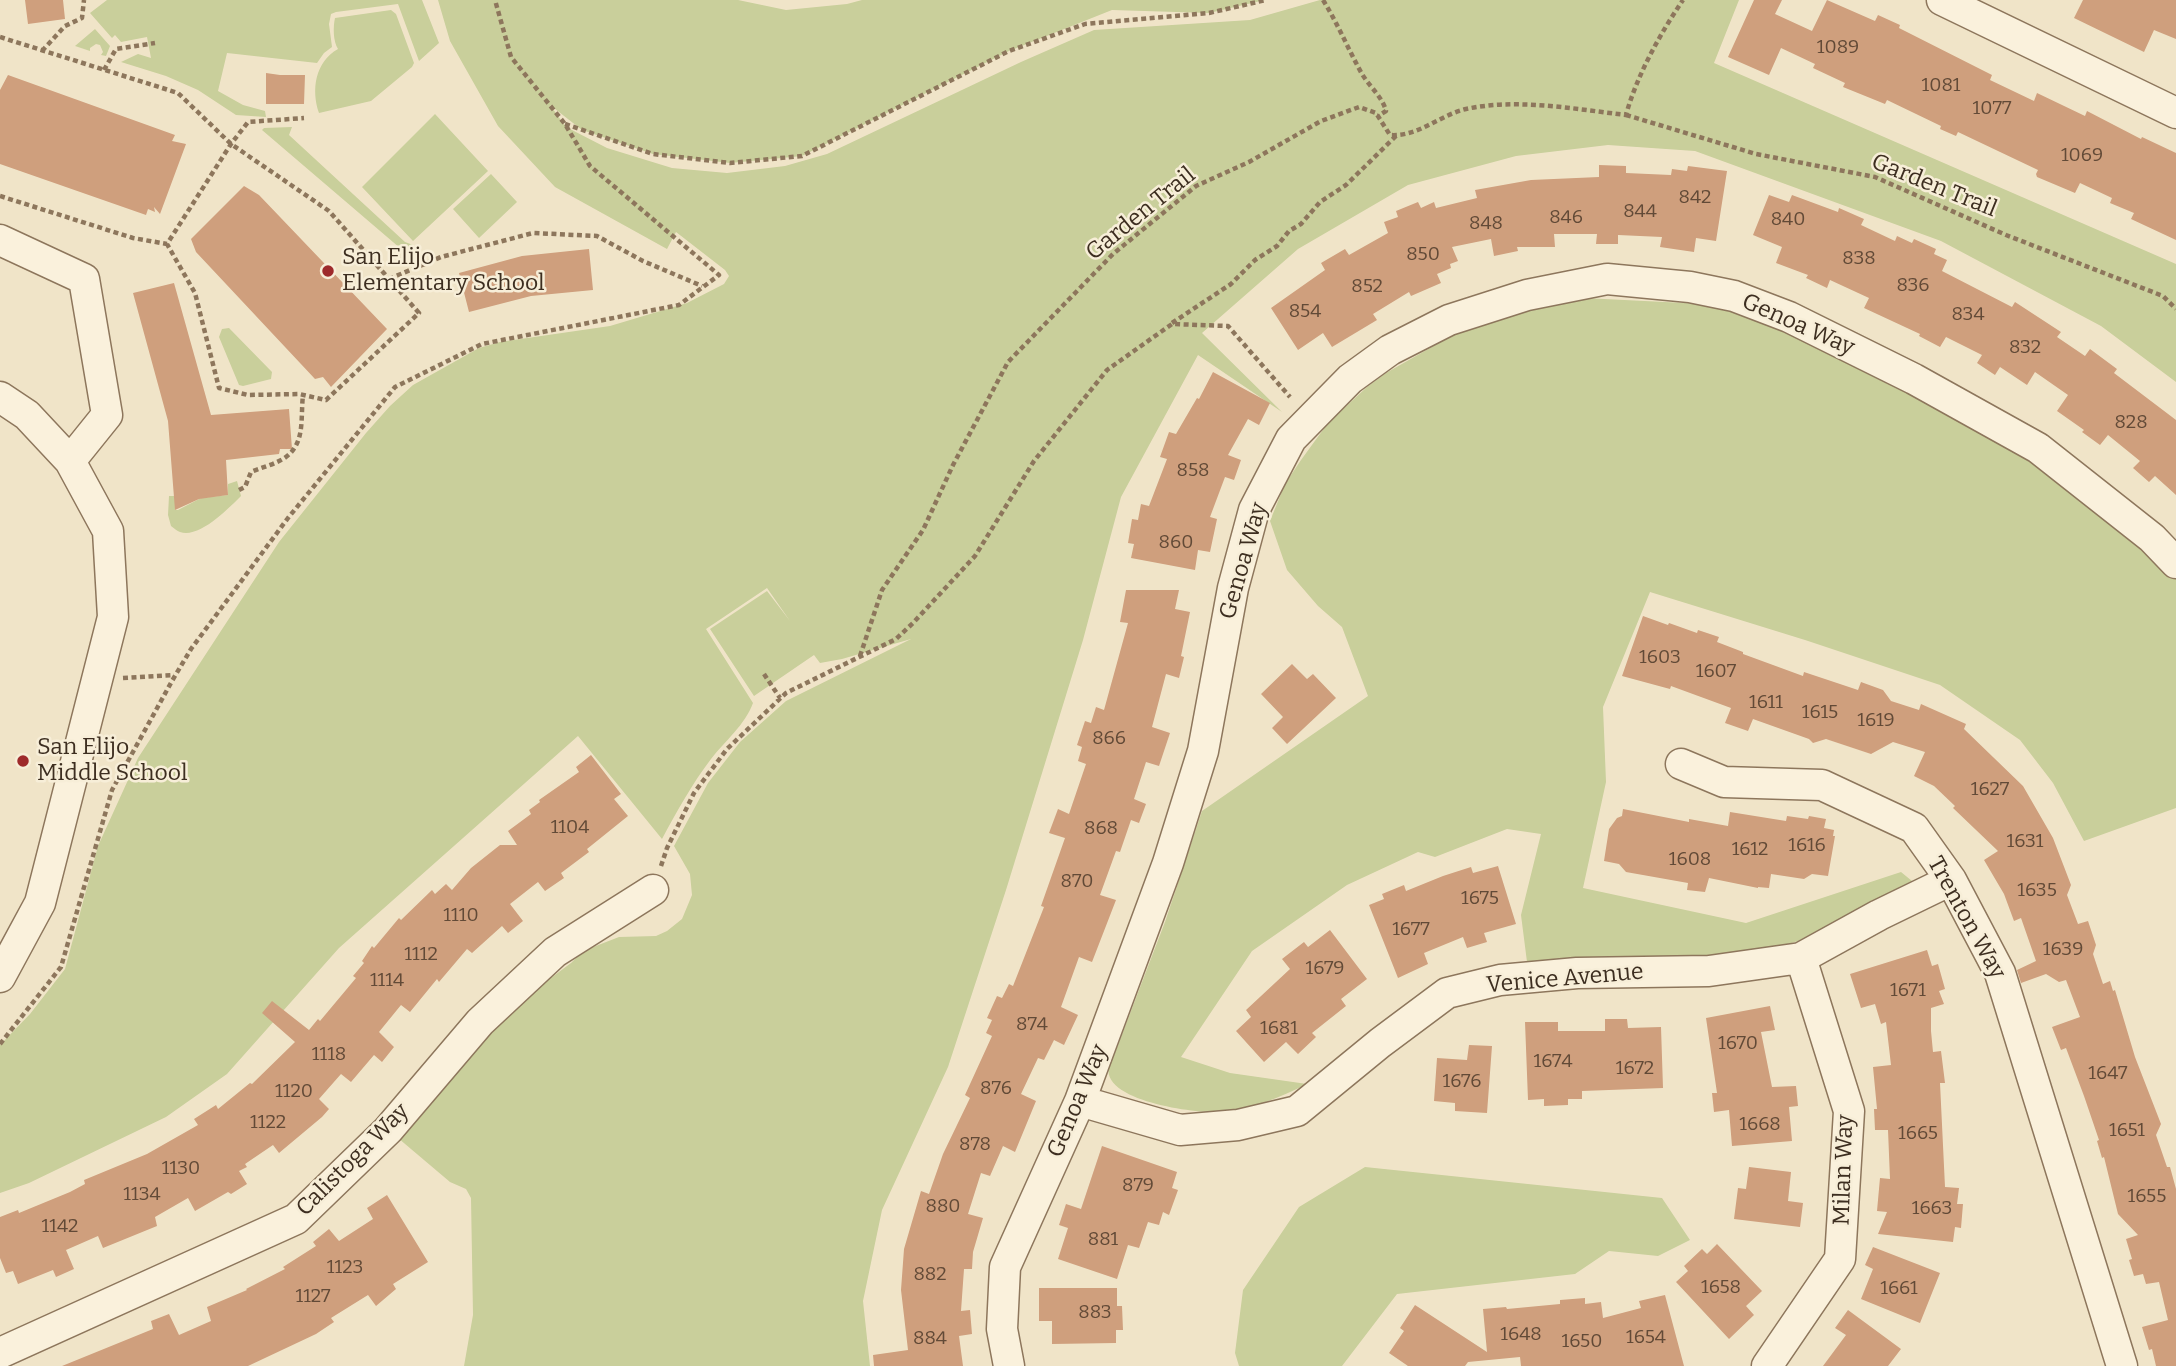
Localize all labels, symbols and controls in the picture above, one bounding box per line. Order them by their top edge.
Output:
house number: 1089 [1817,37,1859,59]
house number: 1081 [1921,75,1961,97]
house number: 1077 [1972,98,2012,120]
house number: 1069 [2061,145,2103,167]
street label: Garden Trail [1867,148,2001,224]
street label: Garden Trail [1081,162,1201,266]
house number: 842 [1679,187,1711,209]
house number: 844 [1623,201,1657,223]
house number: 846 [1549,207,1583,229]
house number: 840 [1771,209,1805,231]
house number: 848 [1469,213,1503,235]
place label: San Elijo Elementary School [342,244,545,298]
house number: 850 [1406,244,1440,266]
house number: 838 [1842,248,1876,270]
marker: San Elijo Elementary School [320,263,336,279]
house number: 836 [1896,275,1930,297]
house number: 852 [1351,276,1383,298]
street label: Genoa Way [1738,288,1858,362]
house number: 854 [1289,301,1321,323]
house number: 834 [1952,304,1984,326]
house number: 832 [2009,337,2041,359]
house number: 828 [2114,412,2148,434]
house number: 858 [1177,460,1209,482]
street label: Genoa Way [1214,499,1274,623]
house number: 860 [1159,532,1193,554]
house number: 1603 [1639,647,1681,669]
house number: 1607 [1696,661,1736,683]
house number: 1611 [1749,692,1783,714]
house number: 1615 [1802,702,1838,724]
house number: 1619 [1857,710,1895,732]
house number: 866 [1092,728,1126,750]
place label: San Elijo Middle School [37,734,188,788]
marker: San Elijo Middle School [15,753,31,769]
house number: 1627 [1971,779,2009,801]
house number: 1104 [551,817,589,839]
house number: 868 [1084,818,1118,840]
house number: 1631 [2006,831,2044,853]
house number: 1616 [1788,835,1826,857]
house number: 1612 [1732,839,1768,861]
house number: 1608 [1669,849,1711,871]
street label: Trenton Way [1921,852,2011,984]
house number: 870 [1061,871,1093,893]
house number: 1635 [2017,880,2057,902]
house number: 1675 [1461,888,1499,910]
house number: 1110 [443,905,479,927]
house number: 1677 [1392,919,1430,941]
house number: 1639 [2043,939,2083,961]
house number: 1112 [404,944,438,966]
house number: 1679 [1306,958,1344,980]
street label: Venice Avenue [1485,958,1645,1000]
house number: 1114 [370,970,404,992]
house number: 1671 [1890,980,1926,1002]
house number: 874 [1016,1014,1048,1036]
house number: 1681 [1260,1018,1298,1040]
house number: 1670 [1718,1033,1758,1055]
street label: Genoa Way [1042,1040,1114,1162]
house number: 1118 [312,1044,346,1066]
house number: 1674 [1534,1051,1572,1073]
house number: 1672 [1616,1058,1654,1080]
house number: 1647 [2088,1063,2128,1085]
house number: 1676 [1442,1071,1482,1093]
house number: 876 [980,1078,1012,1100]
house number: 1120 [275,1081,313,1103]
street label: Calistoga Way [291,1098,415,1222]
house number: 1122 [250,1112,286,1134]
house number: 1668 [1739,1114,1781,1136]
street label: Milan Way [1828,1114,1860,1226]
house number: 1651 [2109,1120,2145,1142]
house number: 1665 [1898,1123,1938,1145]
house number: 878 [959,1134,991,1156]
house number: 1130 [162,1158,200,1180]
house number: 879 [1122,1175,1154,1197]
house number: 1134 [123,1184,161,1206]
house number: 1655 [2128,1186,2166,1208]
house number: 880 [925,1196,961,1218]
house number: 1663 [1912,1198,1952,1220]
house number: 1142 [42,1216,78,1238]
house number: 881 [1088,1229,1118,1251]
house number: 1123 [327,1257,363,1279]
house number: 882 [913,1264,947,1286]
house number: 1658 [1701,1277,1741,1299]
house number: 1661 [1880,1278,1918,1300]
house number: 1127 [295,1286,331,1308]
house number: 883 [1078,1302,1112,1324]
house number: 1648 [1500,1324,1542,1346]
house number: 1654 [1626,1327,1666,1349]
house number: 884 [913,1328,947,1350]
house number: 1650 [1562,1331,1602,1353]

